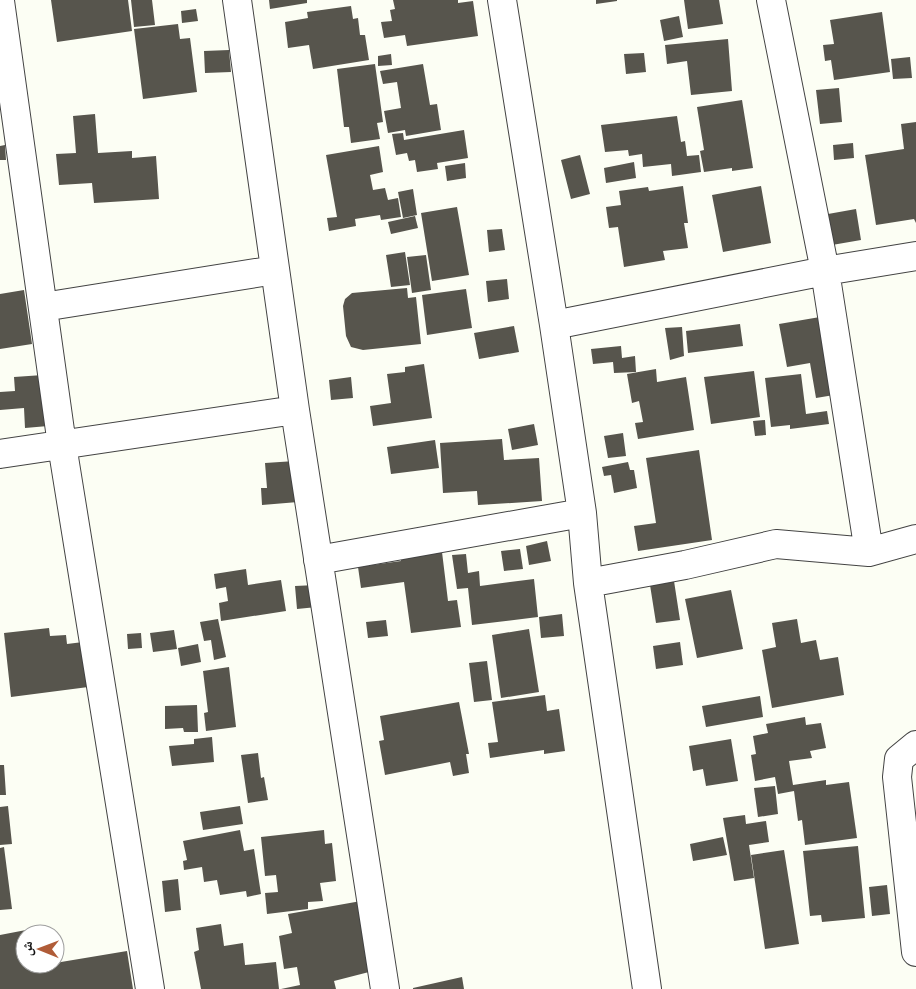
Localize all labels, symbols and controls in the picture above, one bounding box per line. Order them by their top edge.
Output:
north arrow [15,924,65,974]
text: ش [17,941,36,956]

